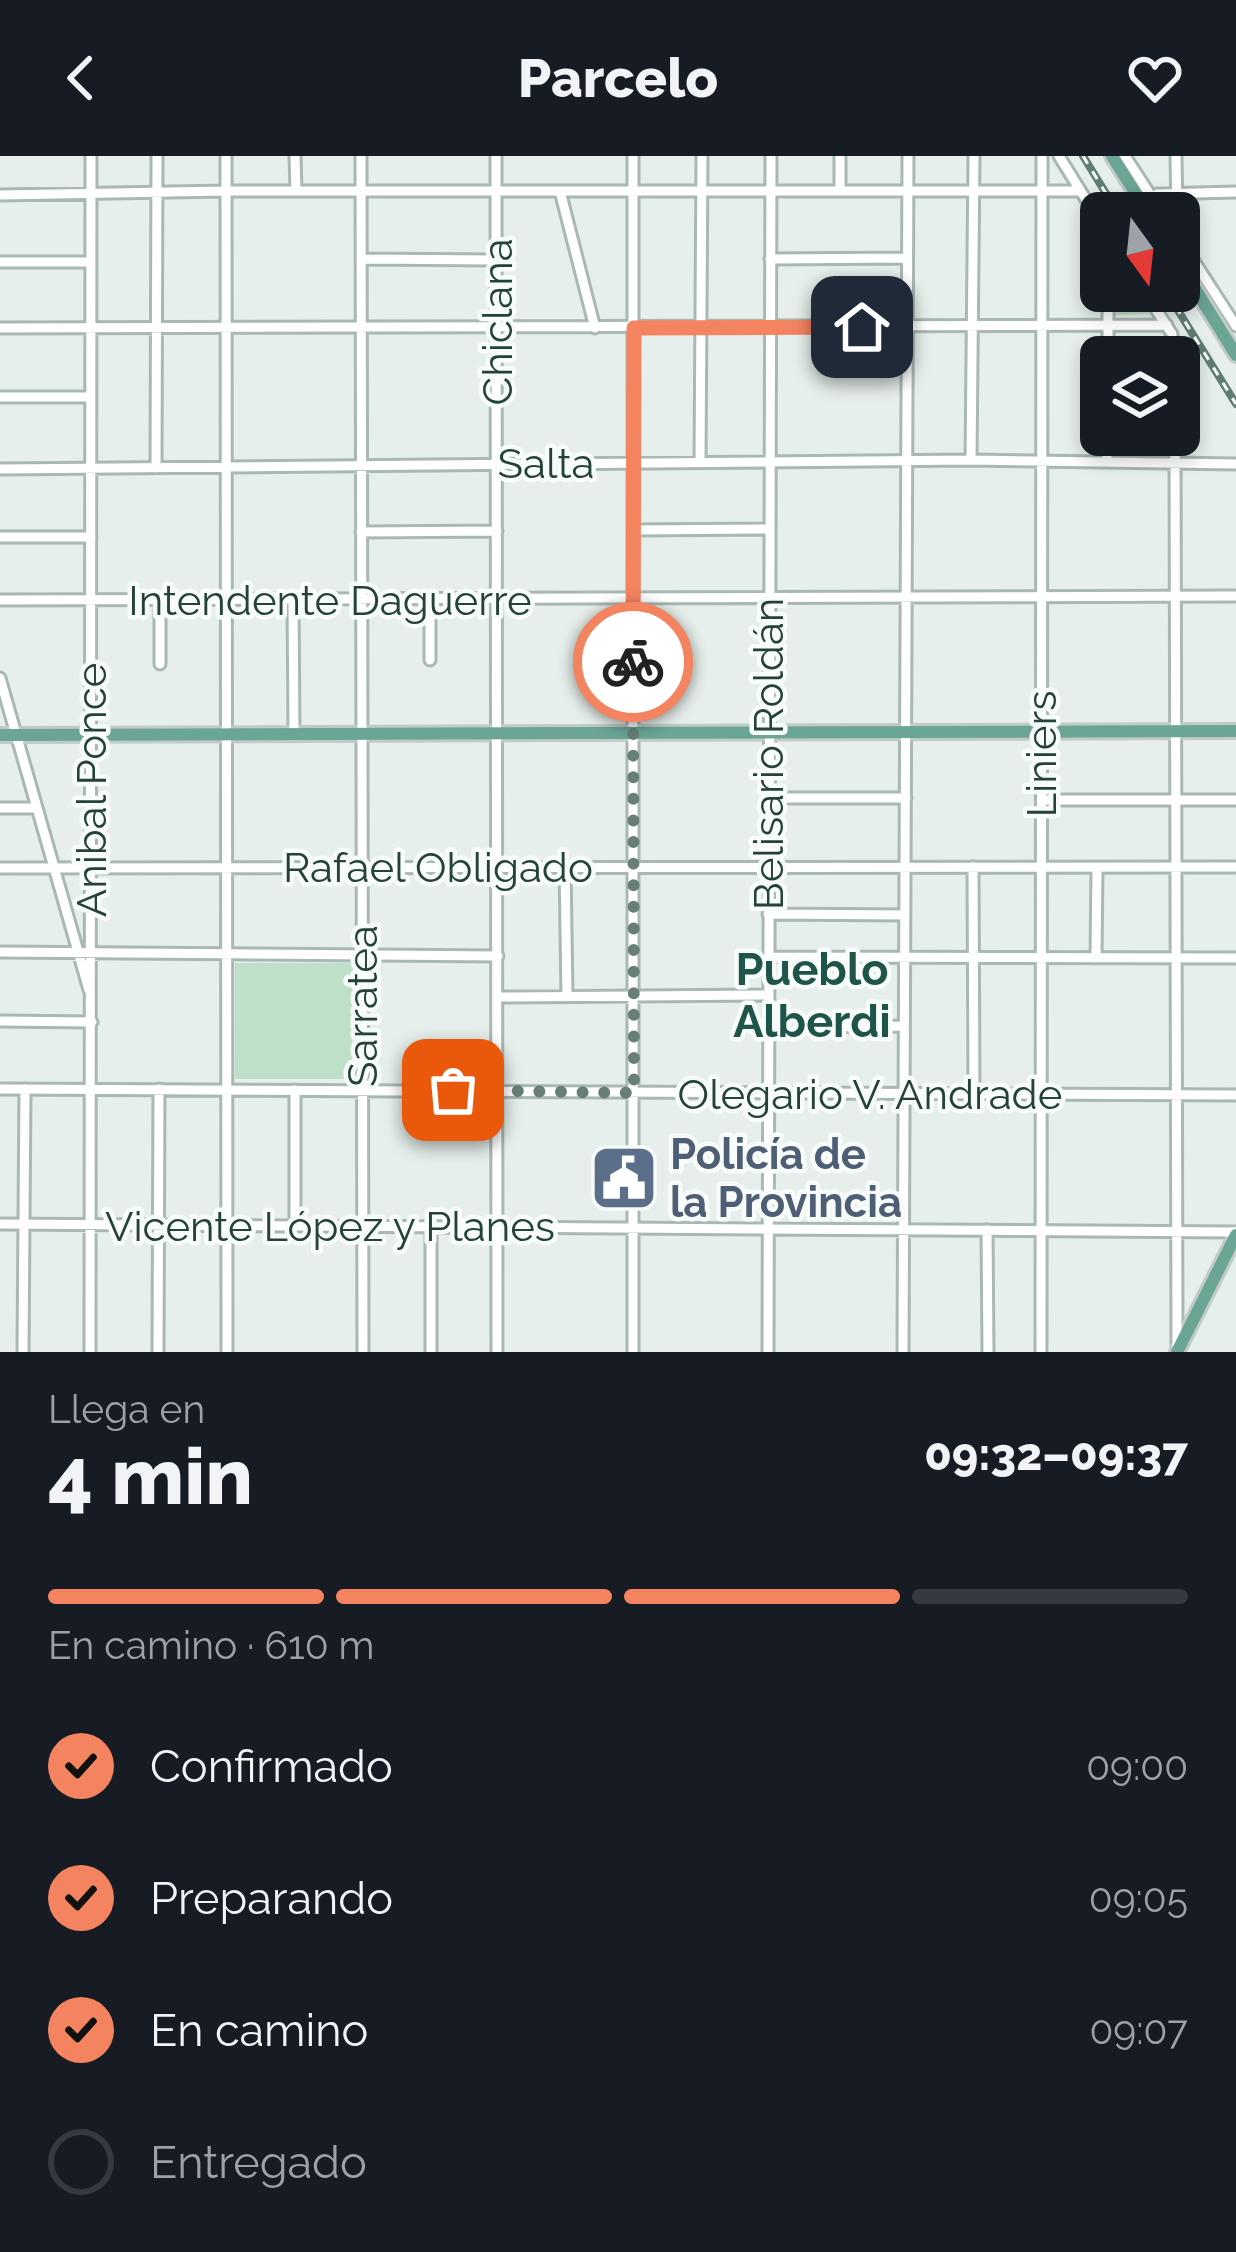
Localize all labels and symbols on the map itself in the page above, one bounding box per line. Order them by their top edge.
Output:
north arrow [1080,192,1200,312]
street label: Chiclana [473,238,522,406]
pin [811,276,913,378]
street label: Salta [498,439,594,488]
street label: Intendente Daguerre [128,576,532,625]
street label: Belisario Roldán [744,598,793,910]
courier [573,602,693,722]
street label: Anibal Ponce [67,663,116,917]
street label: Liniers [1017,691,1066,817]
street label: Rafael Obligado [283,843,593,892]
street label: Sarratea [338,925,387,1087]
district label: Pueblo Alberdi [733,943,891,1048]
pin [402,1039,504,1141]
street label: Olegario V. Andrade [678,1070,1062,1119]
place label: Policía de la Provincia [670,1130,902,1227]
public building icon: Policía de la Provincia [589,1143,659,1213]
street label: Vicente López y Planes [105,1202,555,1251]

